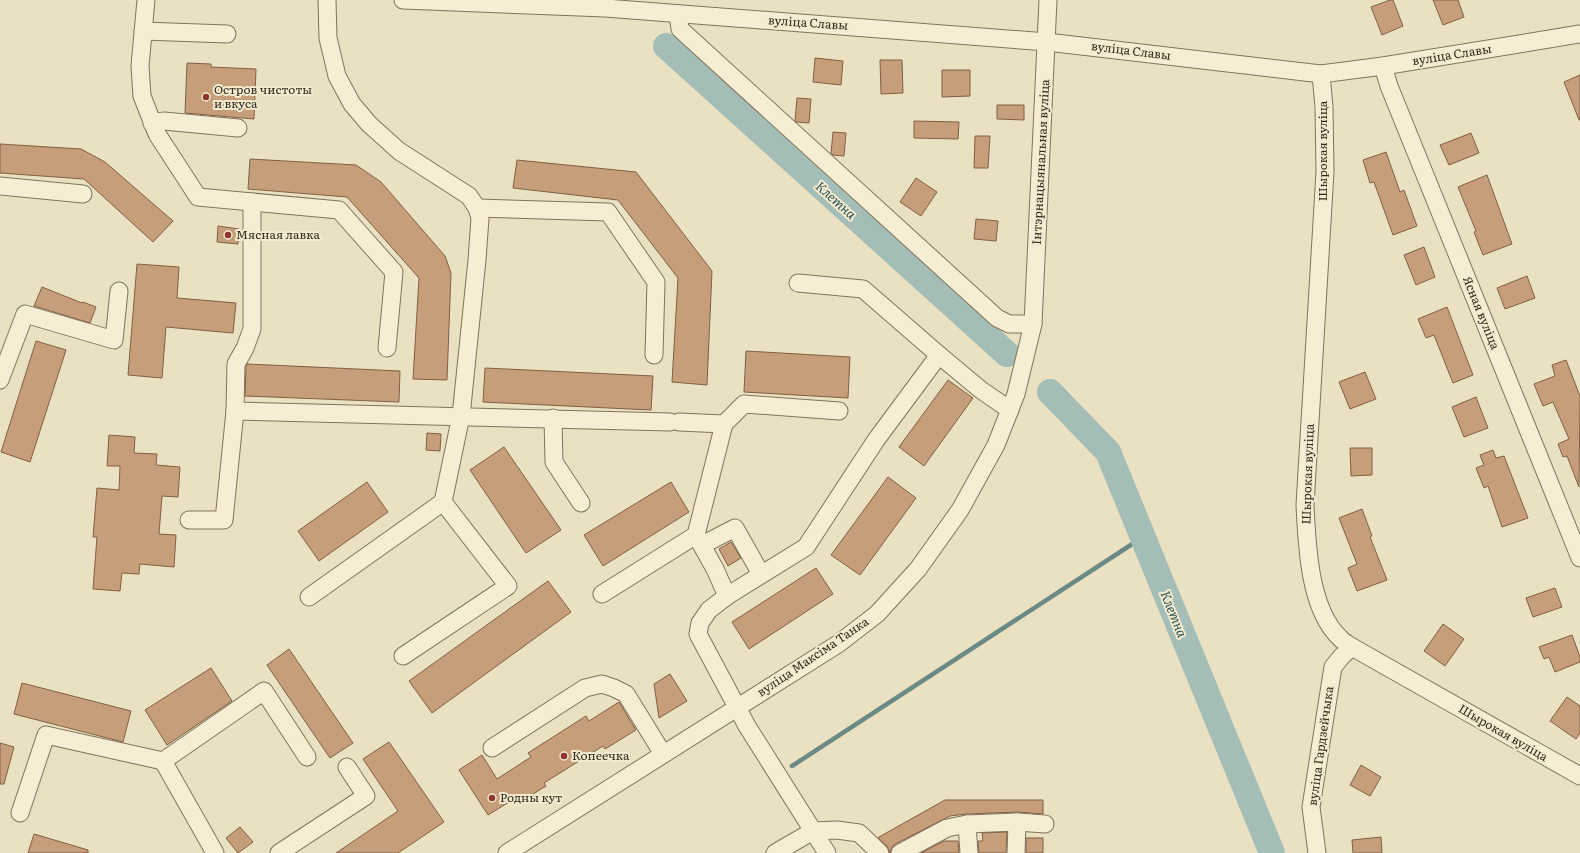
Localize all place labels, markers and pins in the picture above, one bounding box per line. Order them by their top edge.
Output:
place label: Остров чистоты и вкуса [214,80,312,112]
marker: Остров чистоты и вкуса [201,92,211,102]
place label: Мясная лавка [236,225,320,243]
marker: Мясная лавка [223,230,233,240]
place label: Копеечка [572,746,630,764]
marker: Копеечка [559,751,569,761]
place label: Родны кут [500,788,562,806]
marker: Родны кут [487,793,497,803]

